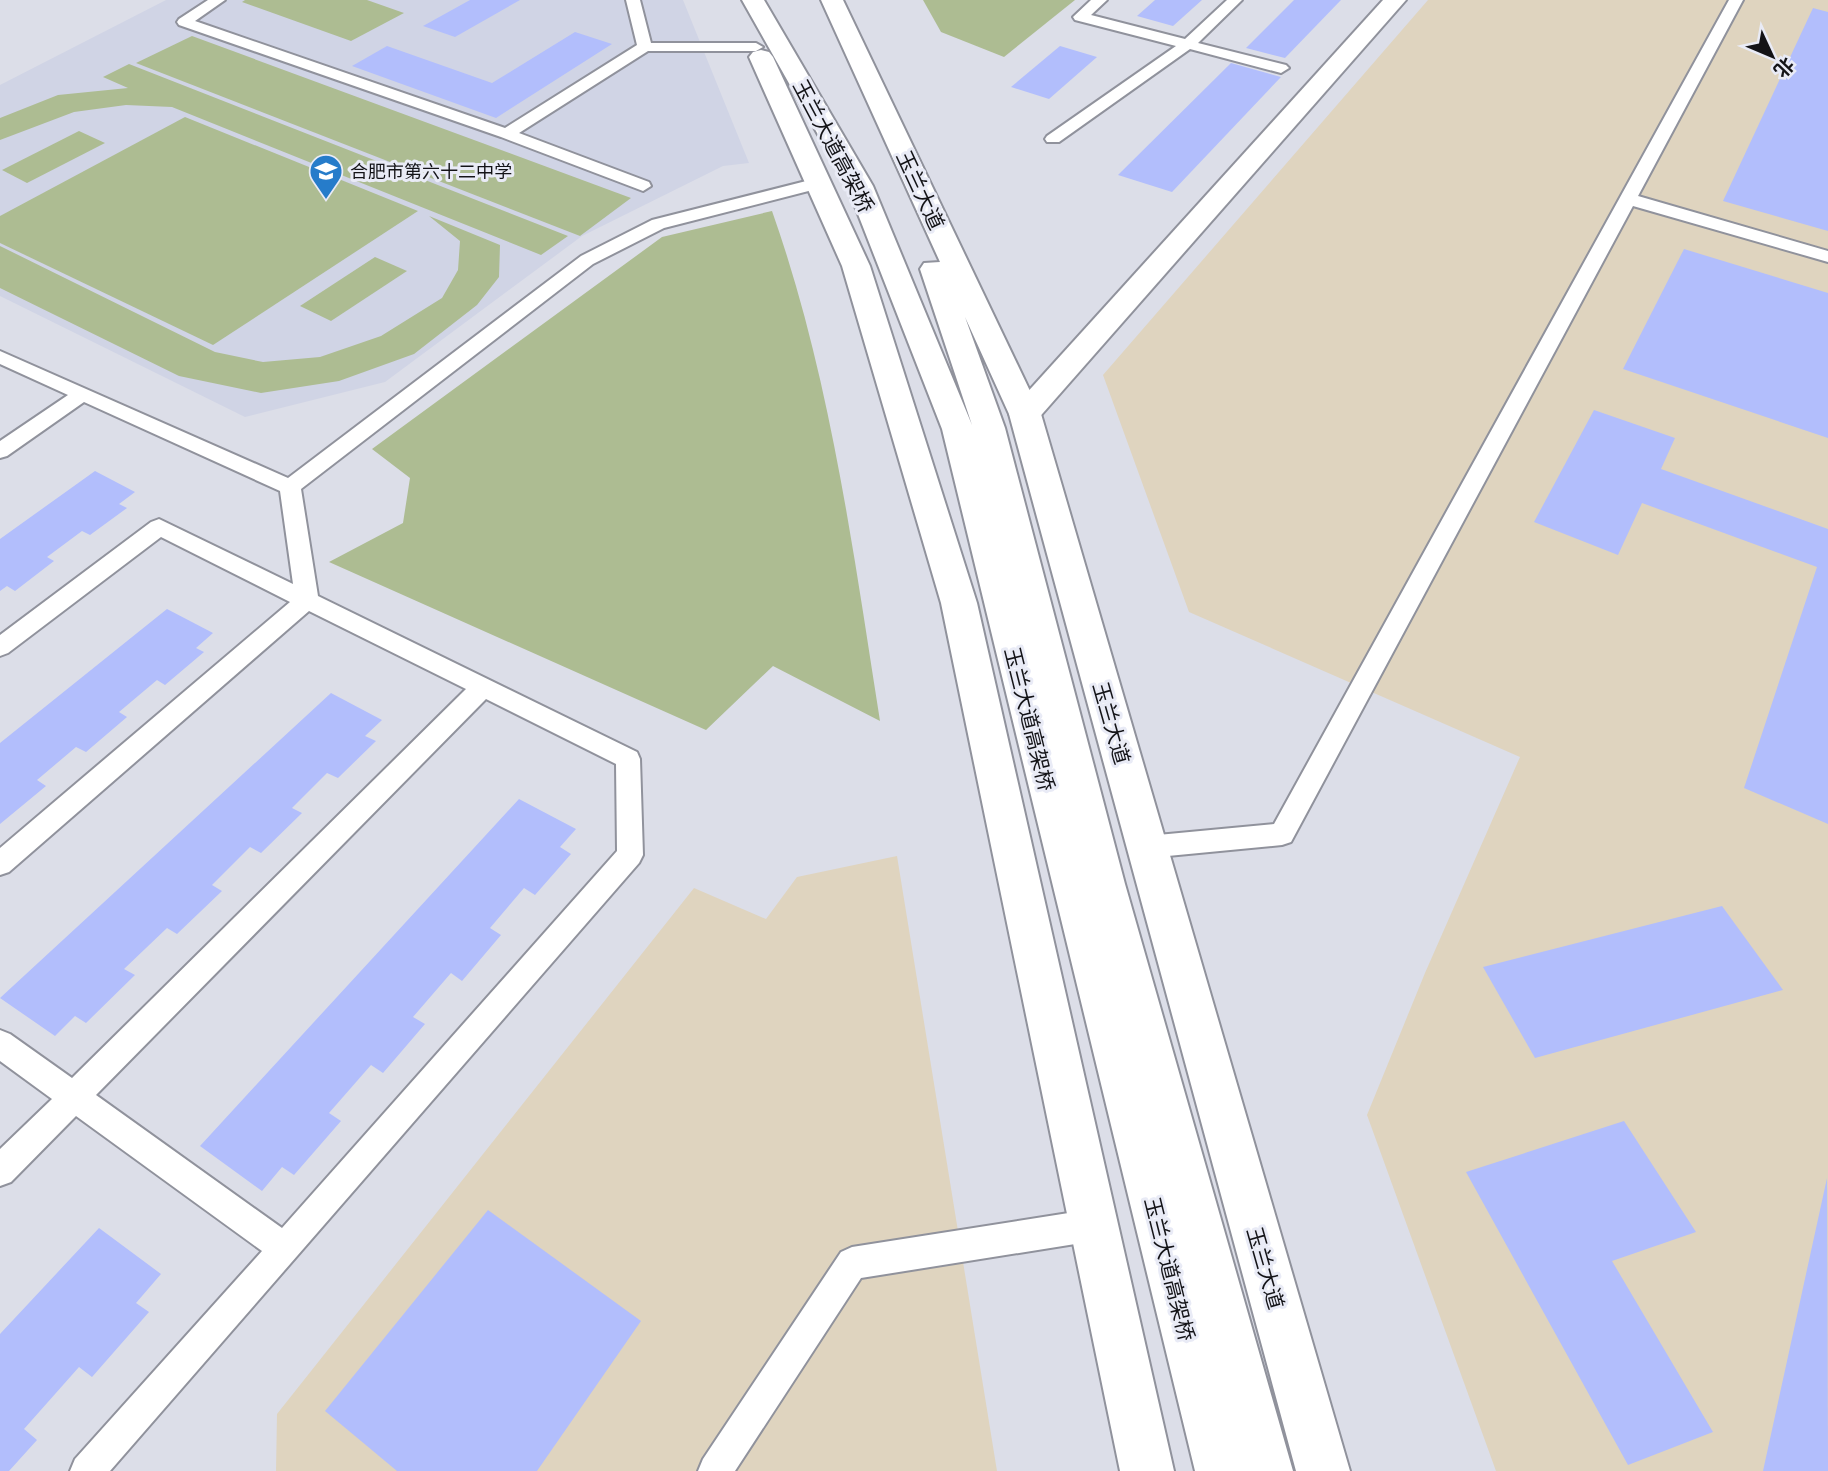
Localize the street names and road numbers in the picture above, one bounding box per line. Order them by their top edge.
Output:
street label: 玉兰大道高架桥 [787,75,881,217]
street label: 玉兰大道 [891,146,951,234]
street label: 玉兰大道高架桥 [999,644,1061,794]
street label: 玉兰大道 [1087,679,1137,767]
street label: 玉兰大道高架桥 [1139,1194,1201,1344]
street label: 玉兰大道 [1241,1224,1291,1312]

